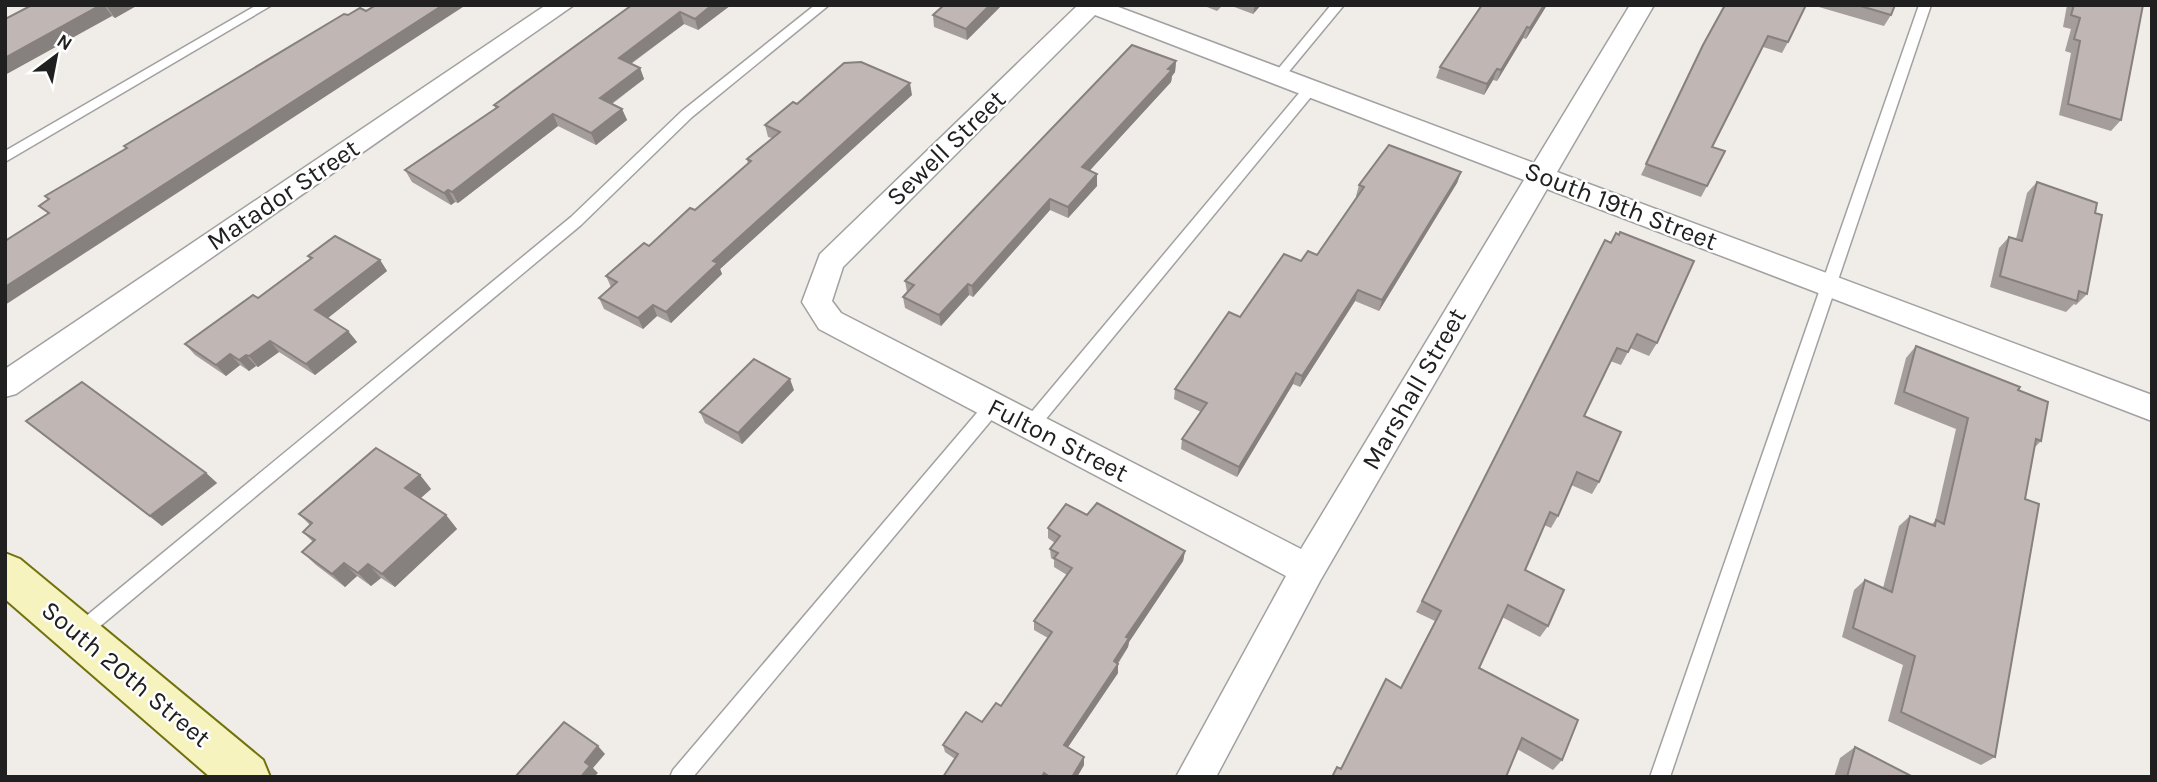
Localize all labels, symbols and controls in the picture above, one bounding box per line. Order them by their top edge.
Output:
north arrow [21,21,91,91]
text: N [53,29,76,55]
street label: Sewell Street [880,83,1012,212]
street label: Matador Street [201,133,365,257]
street label: South 19th Street [1520,155,1722,257]
street label: Marshall Street [1355,302,1473,475]
street label: Fulton Street [983,391,1134,489]
street label: South 20th Street [35,594,217,754]

